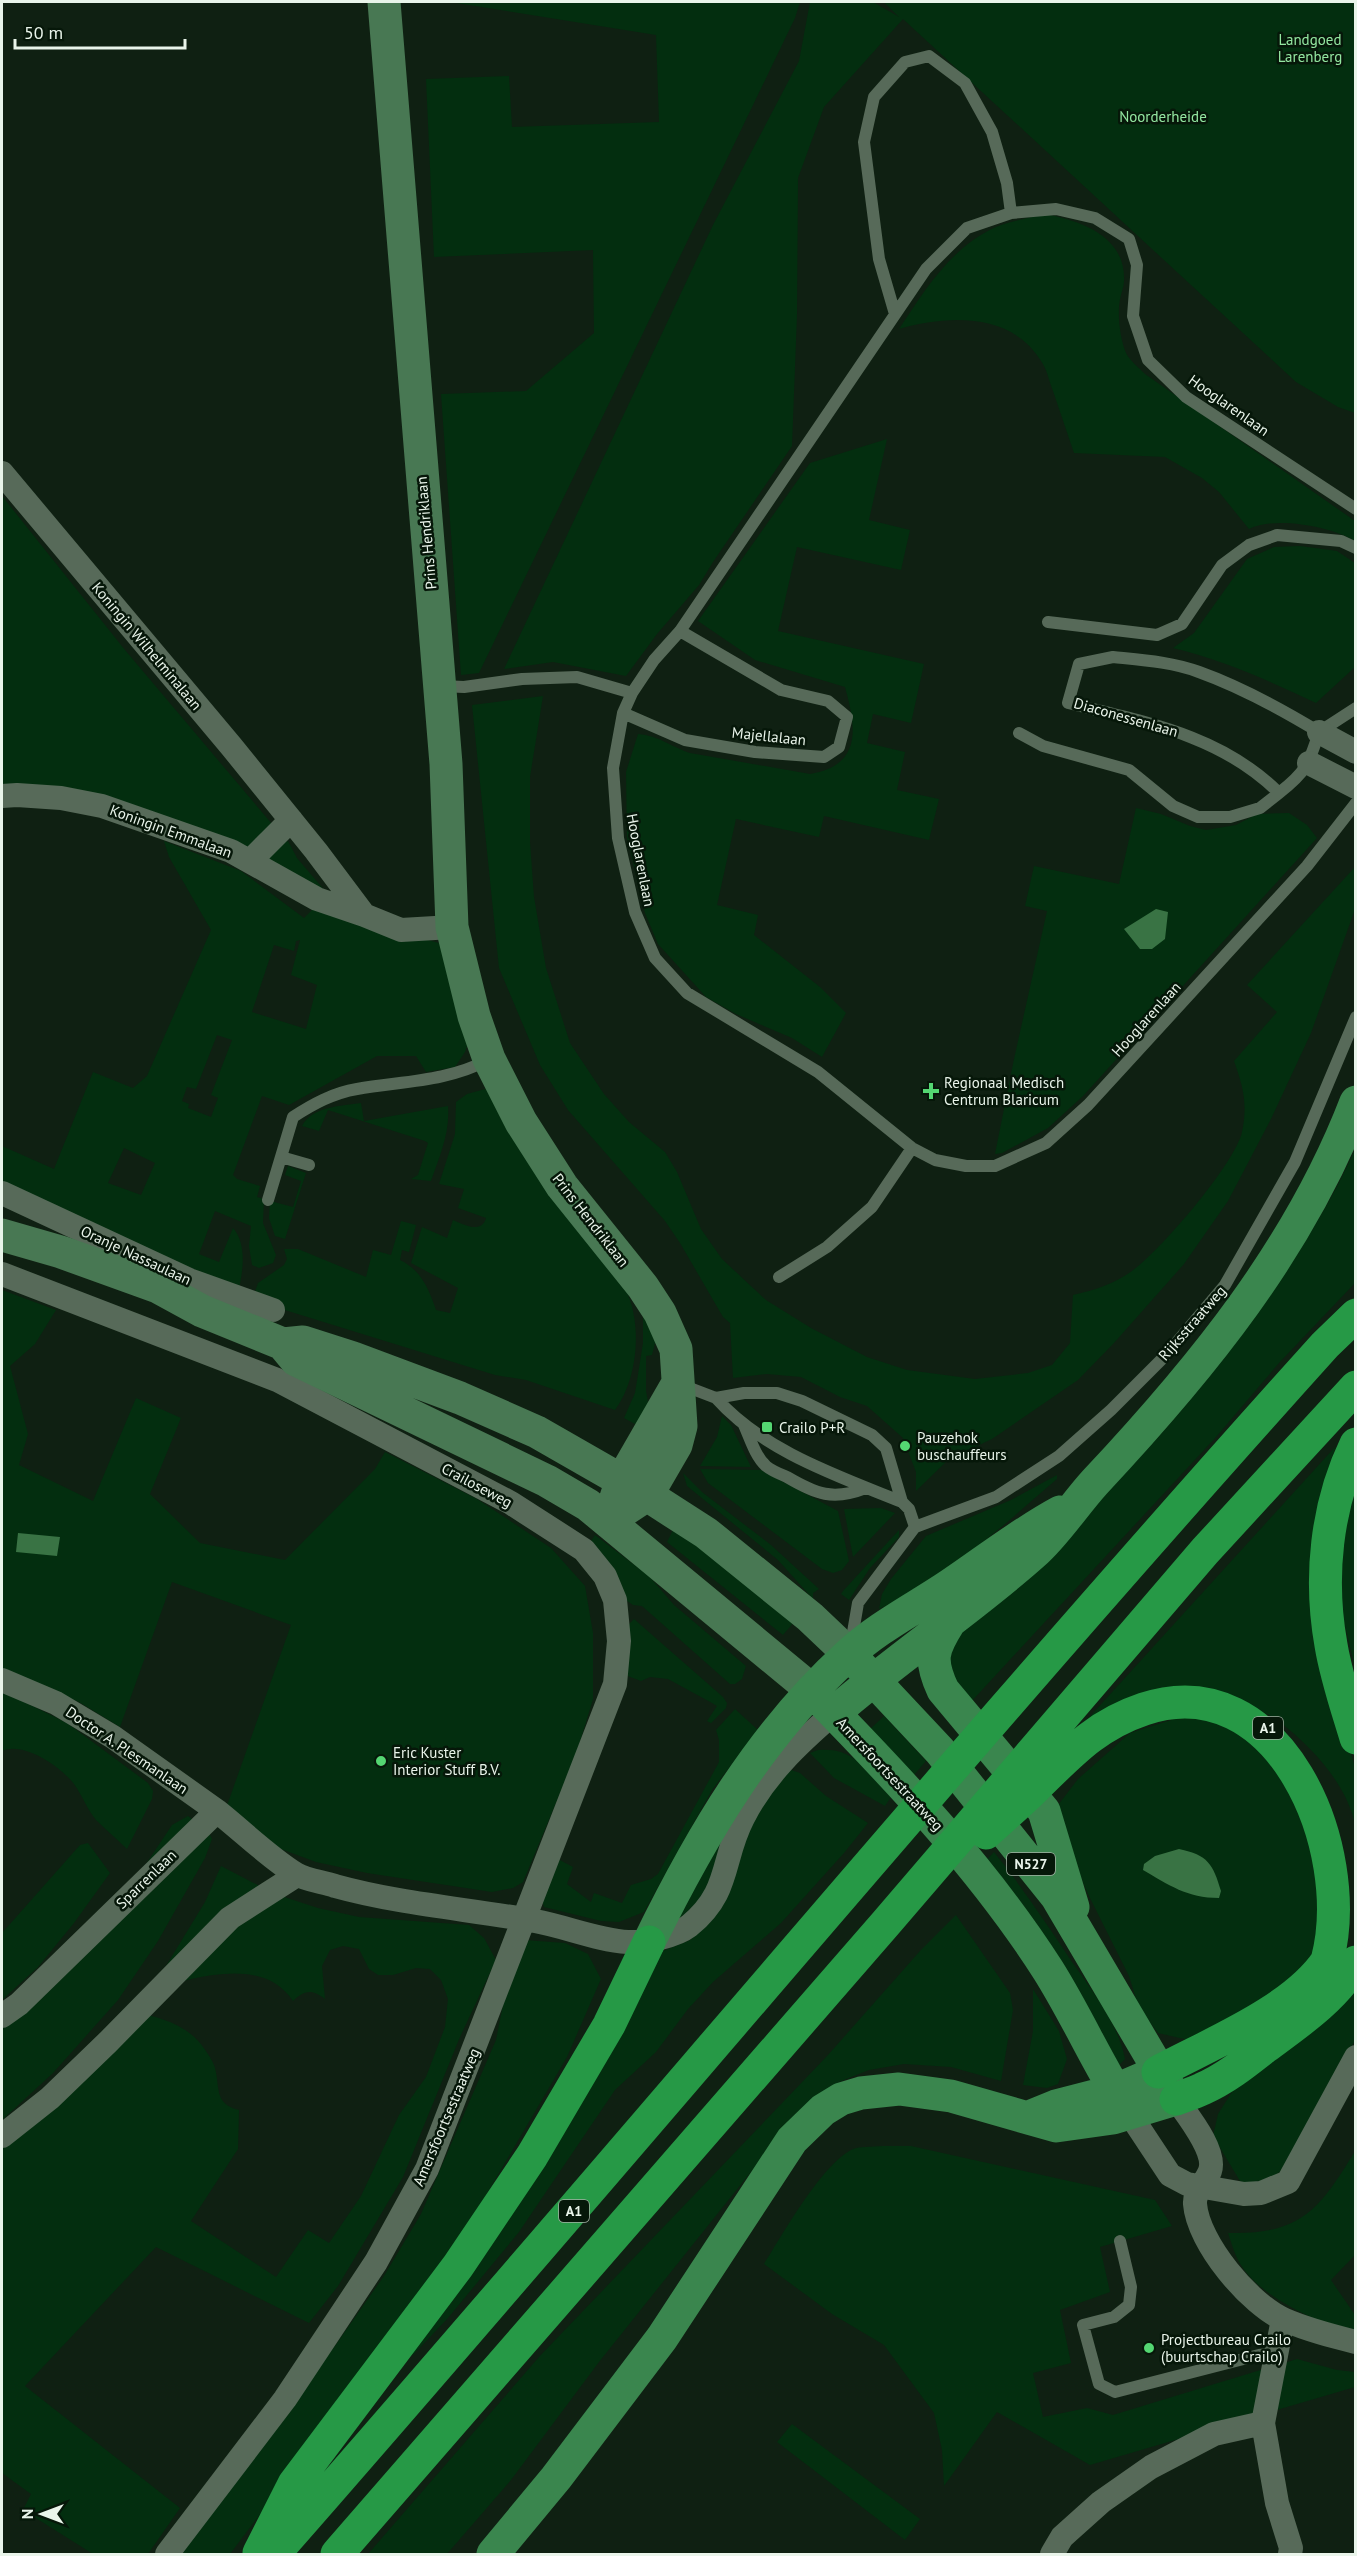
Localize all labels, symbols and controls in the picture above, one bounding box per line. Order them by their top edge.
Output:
scale bar [15,12,184,50]
text: 50 m [24,21,63,44]
park label: Landgoed Larenberg [1278,30,1342,66]
park label: Noorderheide [1119,107,1207,126]
street label: Hooglarenlaan [1185,370,1273,440]
street label: Prins Hendriklaan [412,476,440,590]
street label: Koningin Wilhelminalaan [88,578,206,714]
street label: Diaconessenlaan [1072,693,1180,741]
street label: Majellalaan [731,723,807,749]
street label: Koningin Emmalaan [107,800,235,862]
street label: Hooglarenlaan [623,812,659,908]
street label: Hooglarenlaan [1107,978,1185,1060]
place label: Regionaal Medisch Centrum Blaricum [944,1073,1064,1109]
marker: Regionaal Medisch Centrum Blaricum [922,1082,940,1100]
street label: Prins Hendriklaan [549,1170,633,1270]
street label: Oranje Nassaulaan [78,1221,194,1289]
street label: Rijksstraatweg [1154,1282,1230,1364]
place label: Crailo P+R [779,1418,845,1437]
marker: Crailo P+R [760,1420,774,1434]
place label: Pauzehok buschauffeurs [917,1428,1007,1464]
marker: Pauzehok buschauffeurs [898,1439,912,1453]
street label: Crailoseweg [438,1458,516,1512]
street label: Doctor A. Plesmanlaan [62,1702,192,1798]
street label: Amersfoortsestraatweg [833,1713,947,1835]
road number: A1 [1253,1717,1283,1739]
place label: Eric Kuster Interior Stuff B.V. [393,1743,501,1779]
marker: Eric Kuster Interior Stuff B.V. [374,1754,388,1768]
street label: Sparrenlaan [112,1845,180,1913]
road number: N527 [1007,1853,1055,1875]
street label: Amersfoortsestraatweg [408,2045,484,2189]
road number: A1 [559,2200,589,2222]
place label: Projectbureau Crailo (buurtschap Crailo) [1161,2330,1291,2366]
marker: Projectbureau Crailo (buurtschap Crailo) [1142,2341,1156,2355]
north arrow [12,2484,72,2544]
text: N [17,2509,37,2519]

